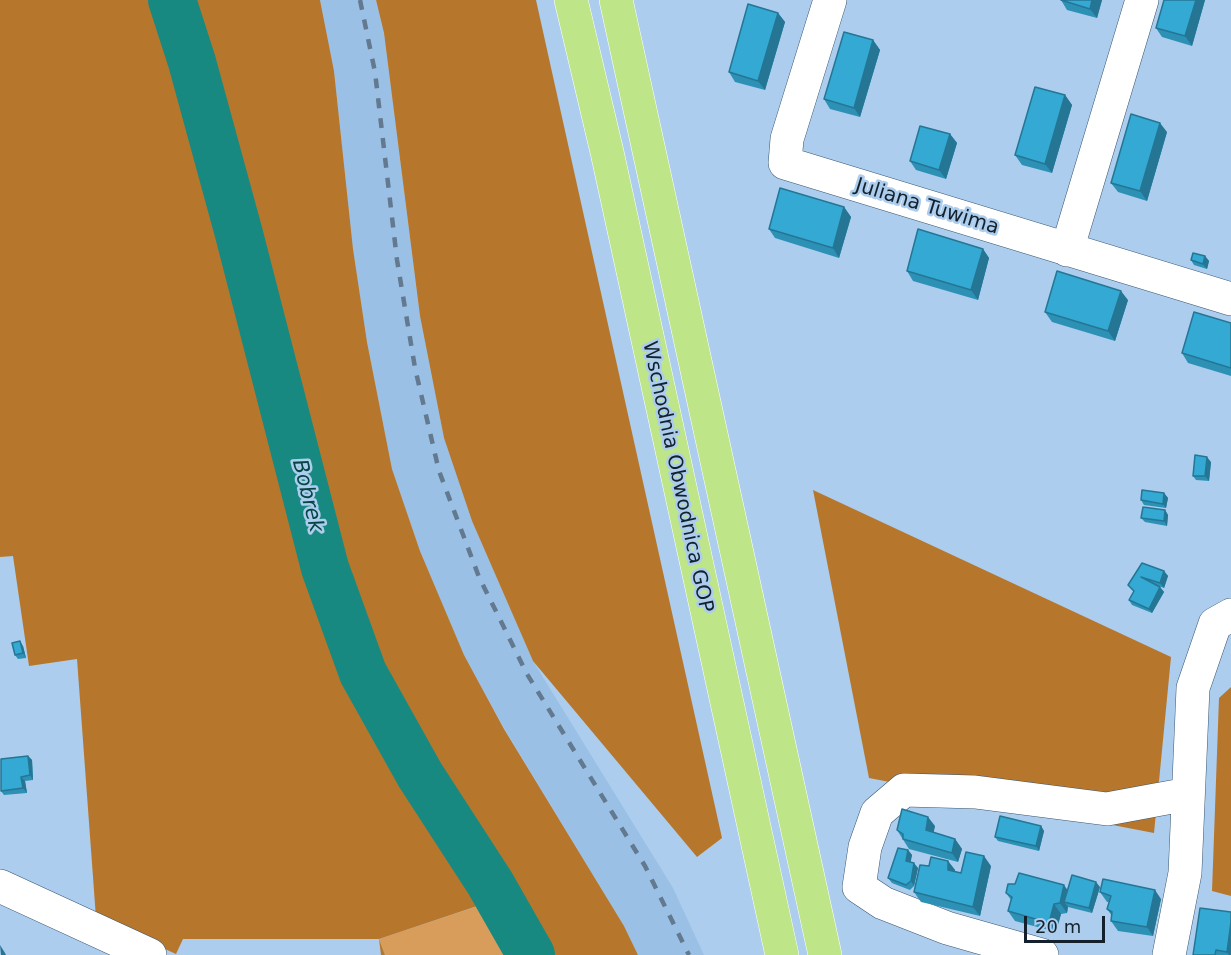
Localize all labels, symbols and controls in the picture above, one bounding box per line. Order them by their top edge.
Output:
street label: Juliana Tuwima [852,174,1002,240]
street label: Wschodnia Obwodnica GOP [637,339,717,615]
water label: Bobrek [286,457,328,535]
scale bar [1027,904,1108,942]
text: 20 m [1035,916,1081,937]

